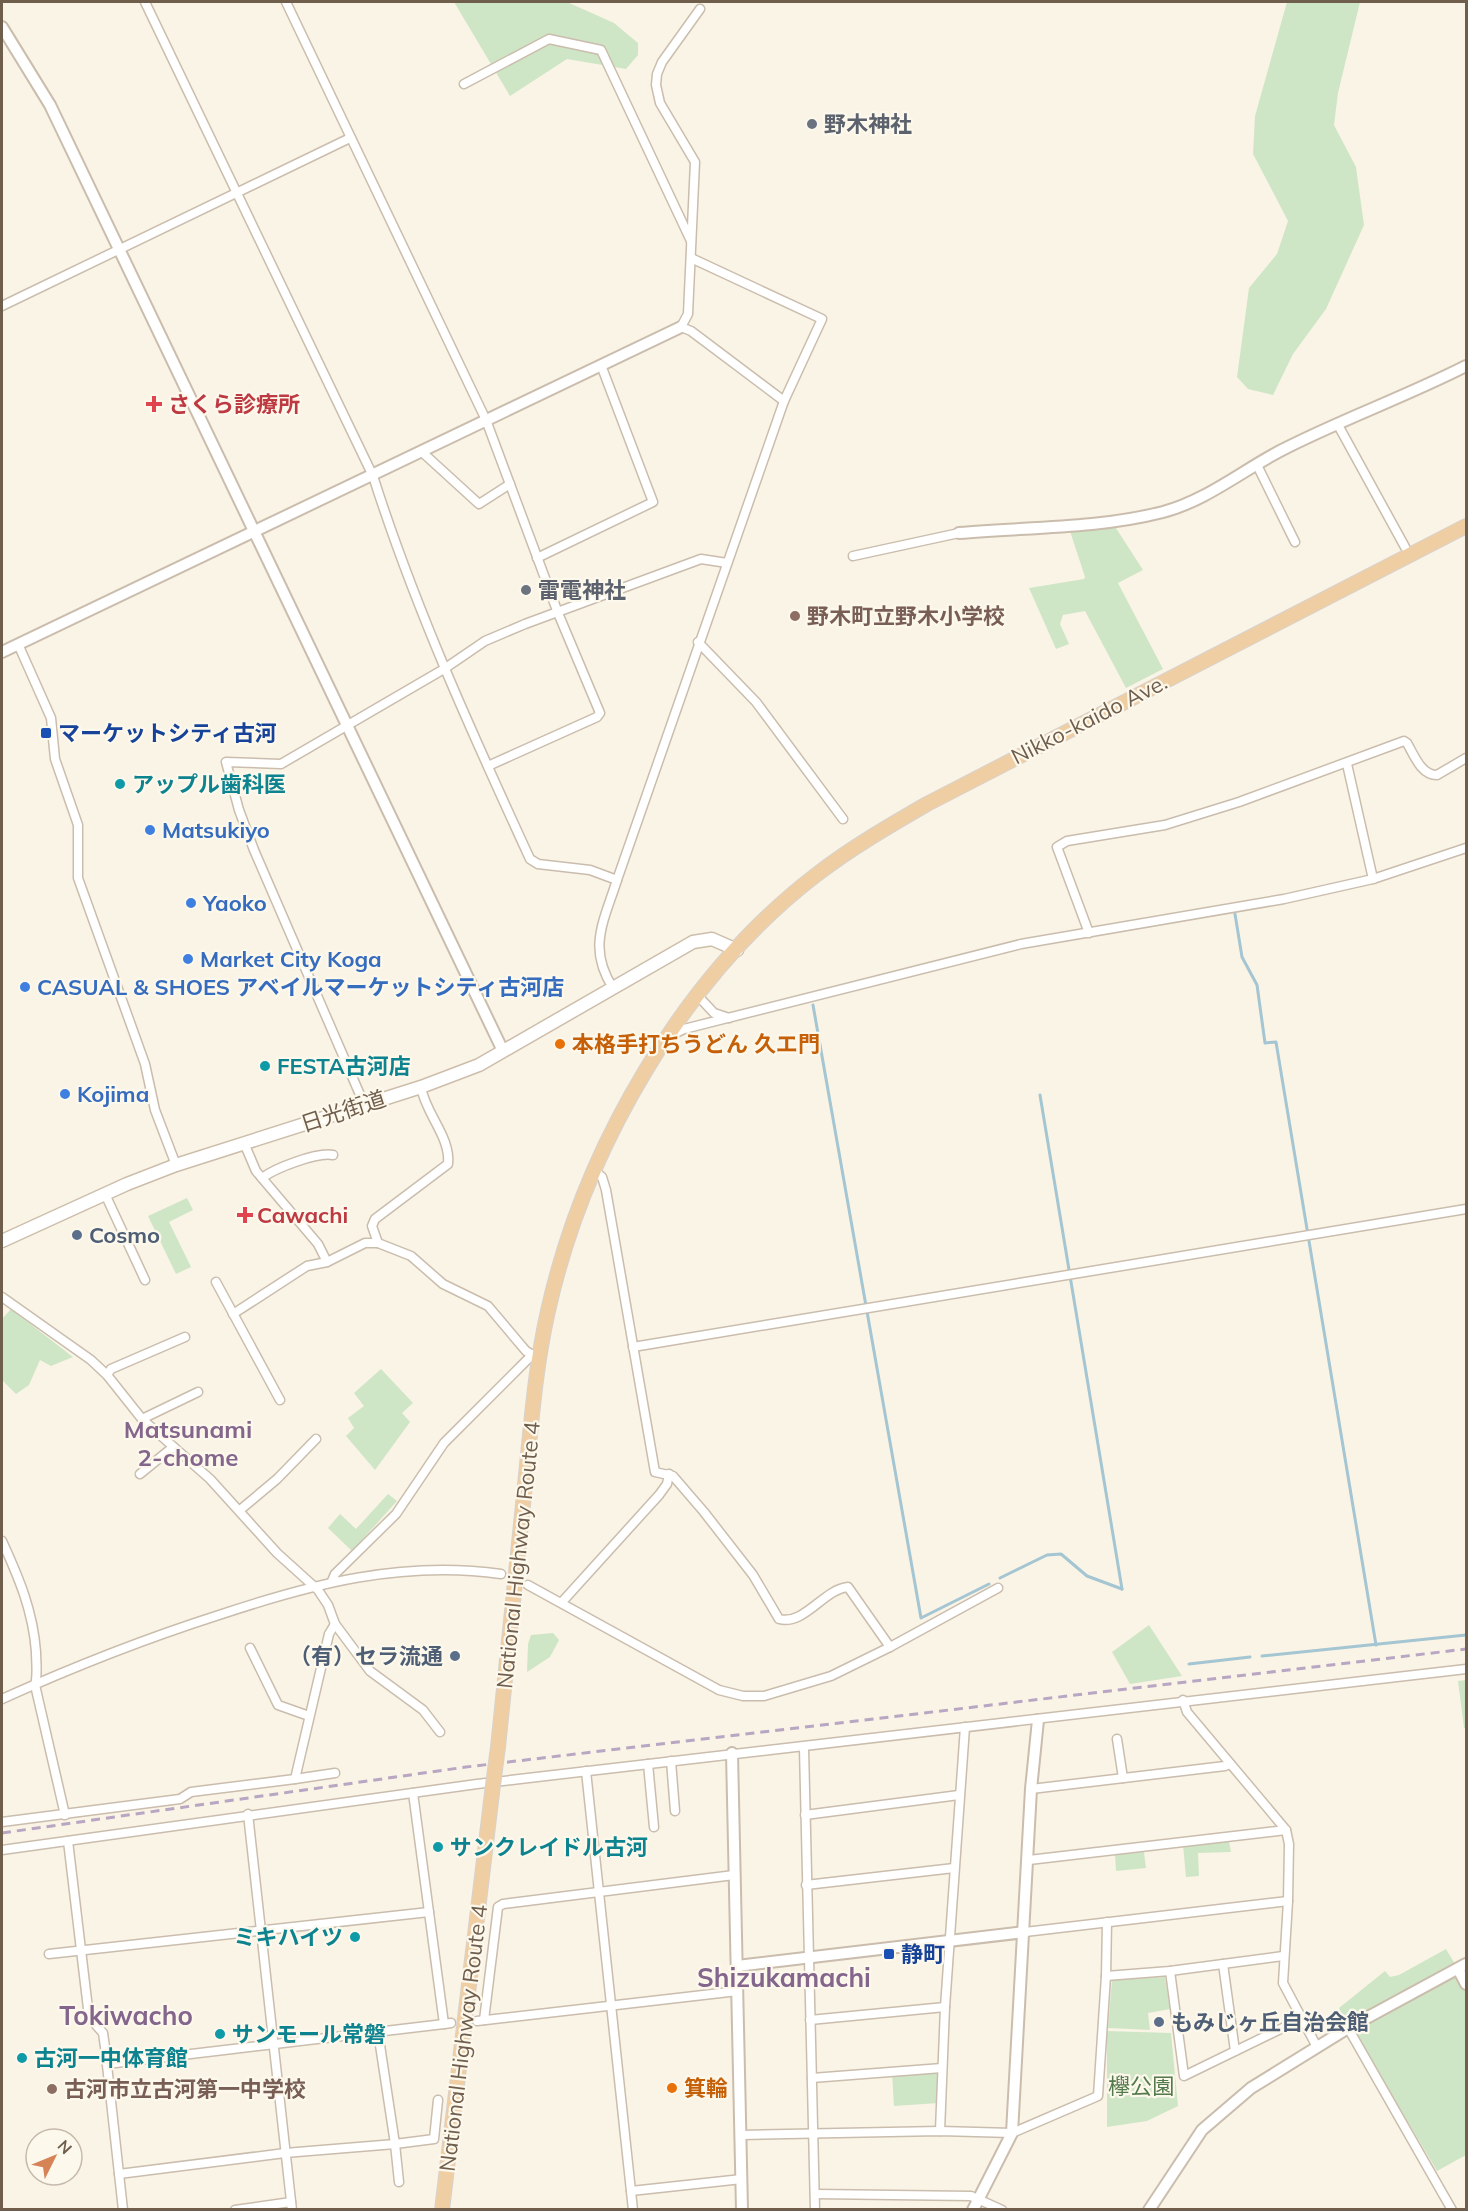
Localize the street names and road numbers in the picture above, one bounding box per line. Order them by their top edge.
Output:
street label: Nikko-kaido Ave. [1006,668,1172,770]
street label: 日光街道 [297,1084,389,1138]
street label: National Highway Route 4 [490,1420,546,1690]
street label: National Highway Route 4 [433,1903,493,2173]

